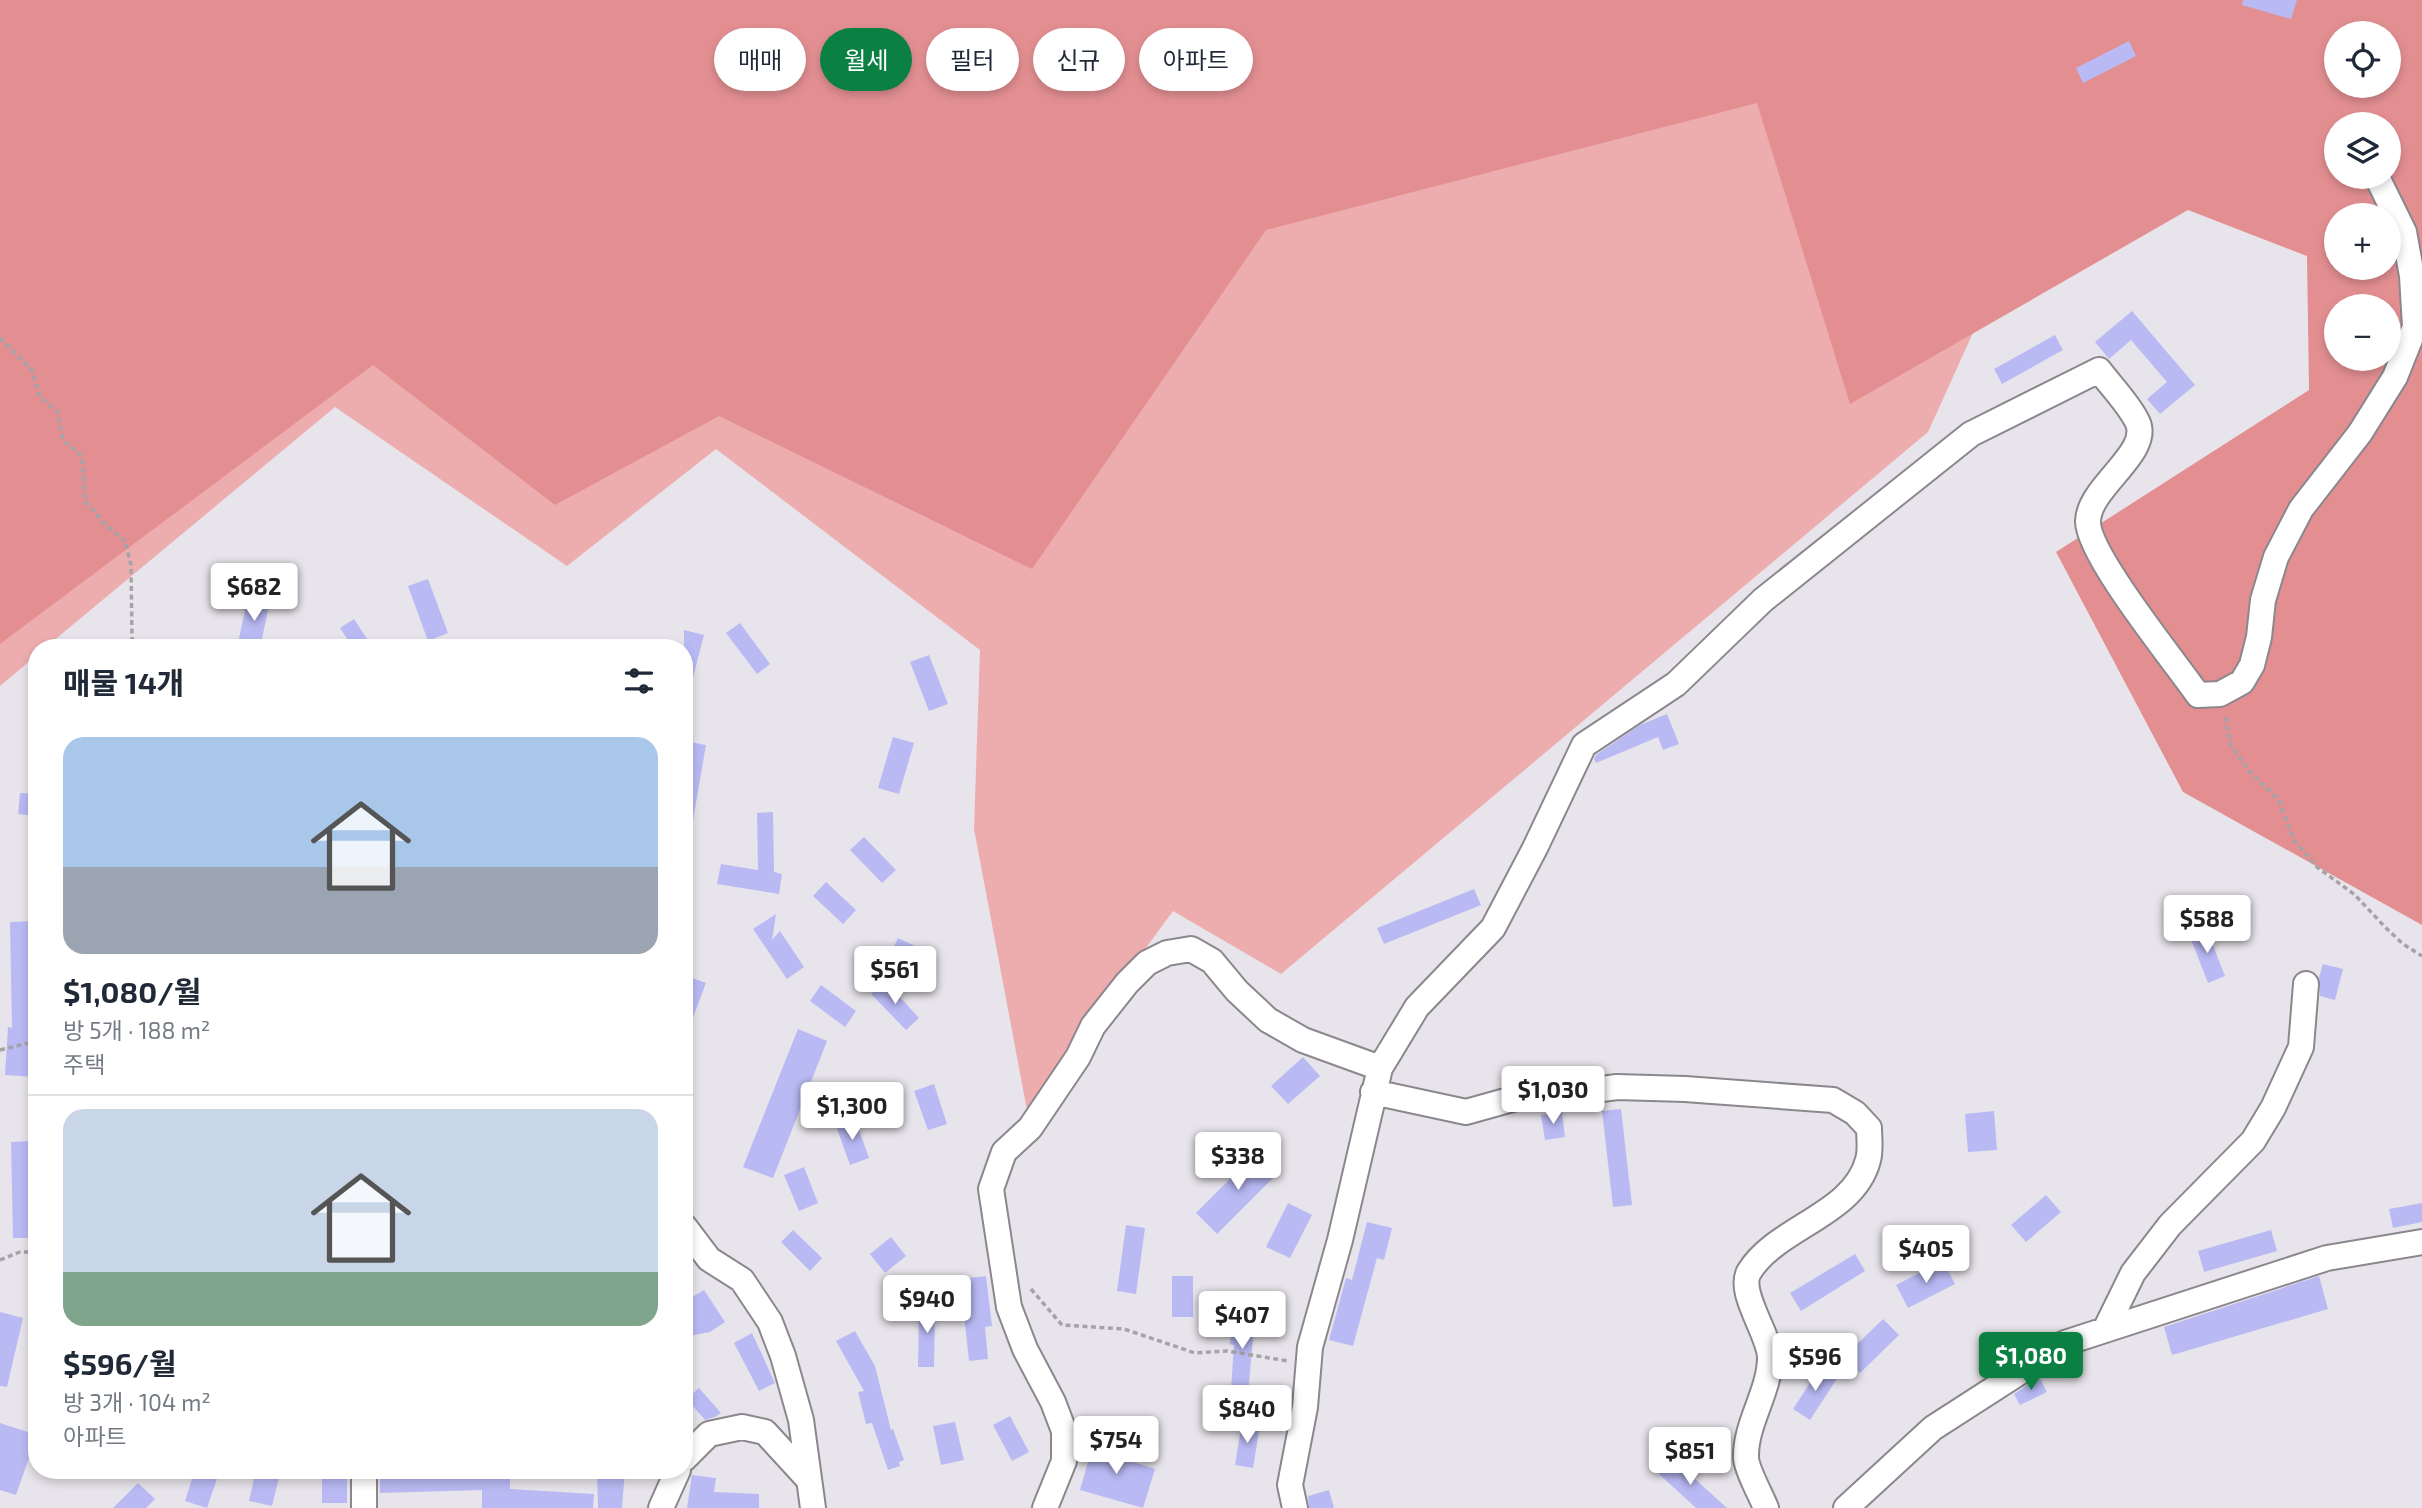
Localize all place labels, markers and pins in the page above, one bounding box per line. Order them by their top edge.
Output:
pin: $682 [213,564,295,623]
pin: $588 [2166,895,2248,955]
pin: $561 [854,946,936,1006]
pin: $1,030 [1496,1066,1610,1126]
pin: $1,300 [795,1082,909,1142]
pin: $338 [1197,1132,1279,1192]
pin: $405 [1885,1226,1967,1285]
pin: $940 [886,1276,968,1335]
pin: $407 [1201,1292,1283,1351]
pin: $1,080 [1974,1332,2088,1392]
pin: $596 [1774,1334,1856,1393]
pin: $840 [1206,1386,1288,1445]
pin: $754 [1075,1416,1157,1476]
pin: $851 [1649,1428,1731,1487]

